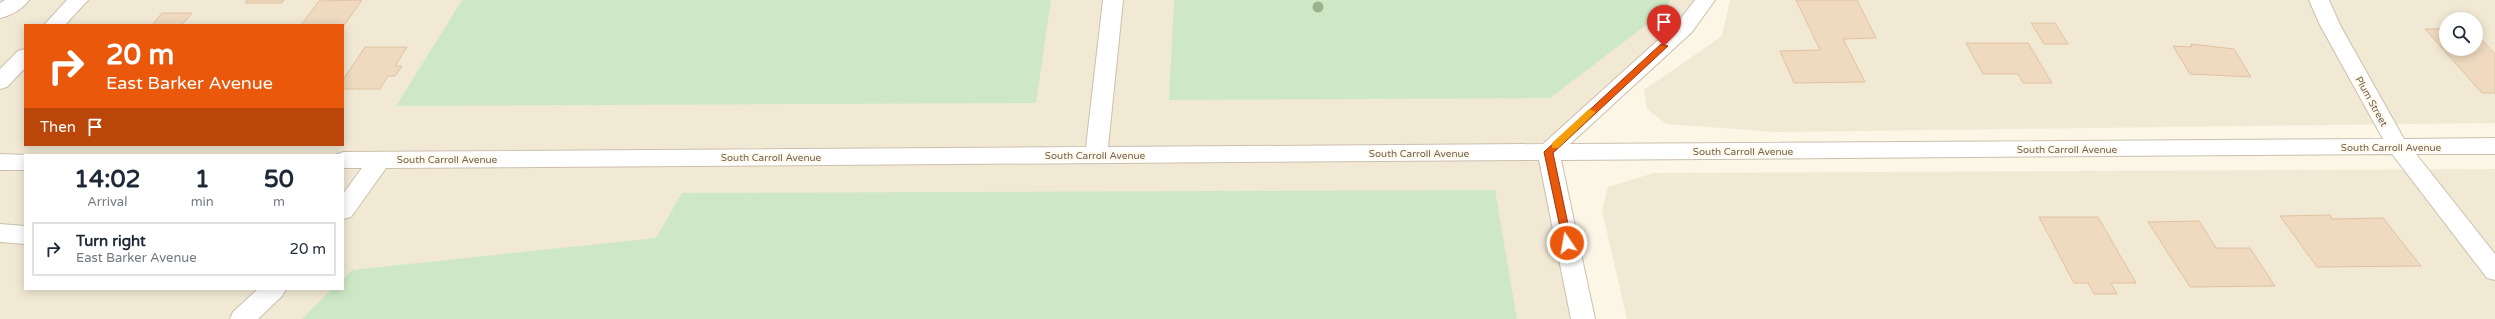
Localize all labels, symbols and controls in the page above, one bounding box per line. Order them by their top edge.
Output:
pin [1647,5,1681,46]
icon: arrive [1653,11,1675,33]
map controls [2439,12,2483,56]
button: search [2439,12,2483,56]
text: 20 m [106,38,174,72]
icon: right [40,40,92,92]
text: East Barker Avenue [106,72,273,94]
street label: Plum Street [2352,74,2390,129]
icon: arrive [84,116,106,138]
text: Then [40,118,76,136]
street label: South Carroll Avenue [2341,142,2442,154]
street label: South Carroll Avenue [2017,144,2118,156]
street label: South Carroll Avenue [1693,146,1794,158]
street label: South Carroll Avenue [1369,148,1470,160]
street label: South Carroll Avenue [1045,150,1146,162]
street label: South Carroll Avenue [721,152,822,164]
street label: South Carroll Avenue [397,154,498,166]
text: 14:02 [74,165,141,194]
text: 1 [195,165,210,194]
text: 50 [264,165,294,194]
text: Arrival [87,194,127,210]
text: min [191,194,214,210]
text: m [273,194,285,210]
position arrow [1546,222,1588,264]
text: Turn right [76,232,146,250]
icon: right [42,238,64,260]
text: 20 m [289,240,326,258]
text: East Barker Avenue [76,250,197,266]

